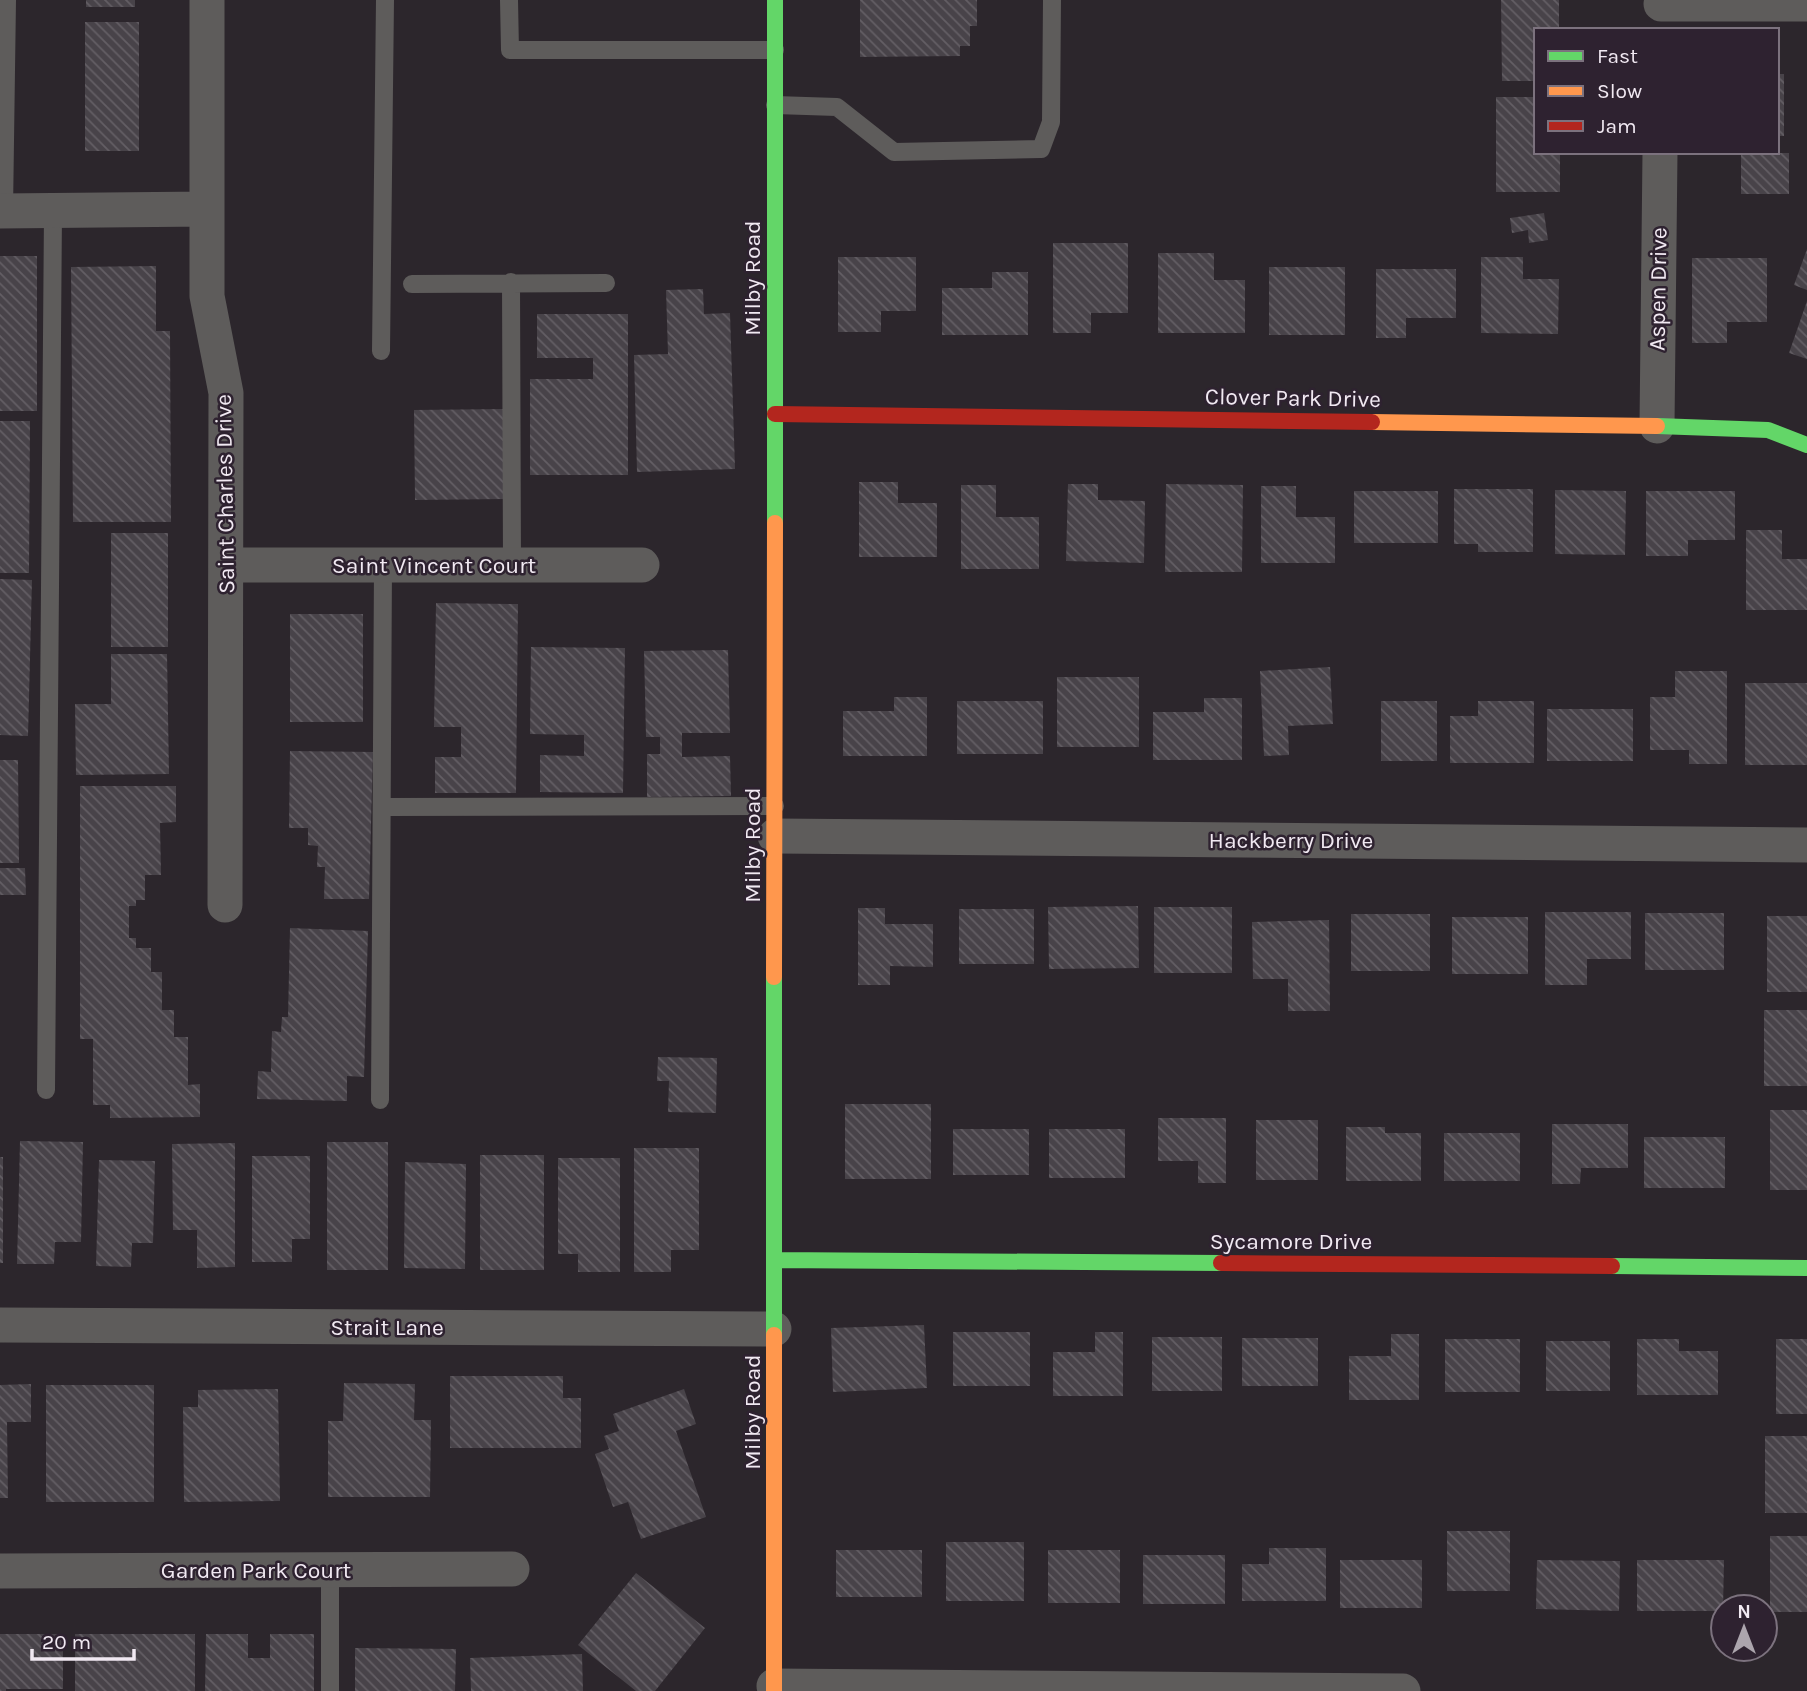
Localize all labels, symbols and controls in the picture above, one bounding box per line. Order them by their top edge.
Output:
legend [1534,28,1779,154]
text: Fast [1597,44,1638,68]
text: Slow [1597,79,1642,103]
text: Jam [1597,114,1637,138]
street label: Milby Road [739,220,766,336]
street label: Aspen Drive [1643,227,1673,351]
street label: Clover Park Drive [1205,383,1381,413]
street label: Saint Charles Drive [210,394,240,594]
street label: Saint Vincent Court [332,552,537,579]
street label: Milby Road [739,787,766,903]
street label: Hackberry Drive [1209,827,1373,854]
street label: Sycamore Drive [1210,1228,1372,1255]
street label: Strait Lane [330,1314,444,1341]
street label: Milby Road [739,1354,766,1470]
street label: Garden Park Court [161,1557,351,1584]
north arrow [1709,1593,1779,1663]
text: N [1737,1601,1751,1623]
scale bar [32,1618,133,1662]
text: 20 m [42,1630,91,1654]

